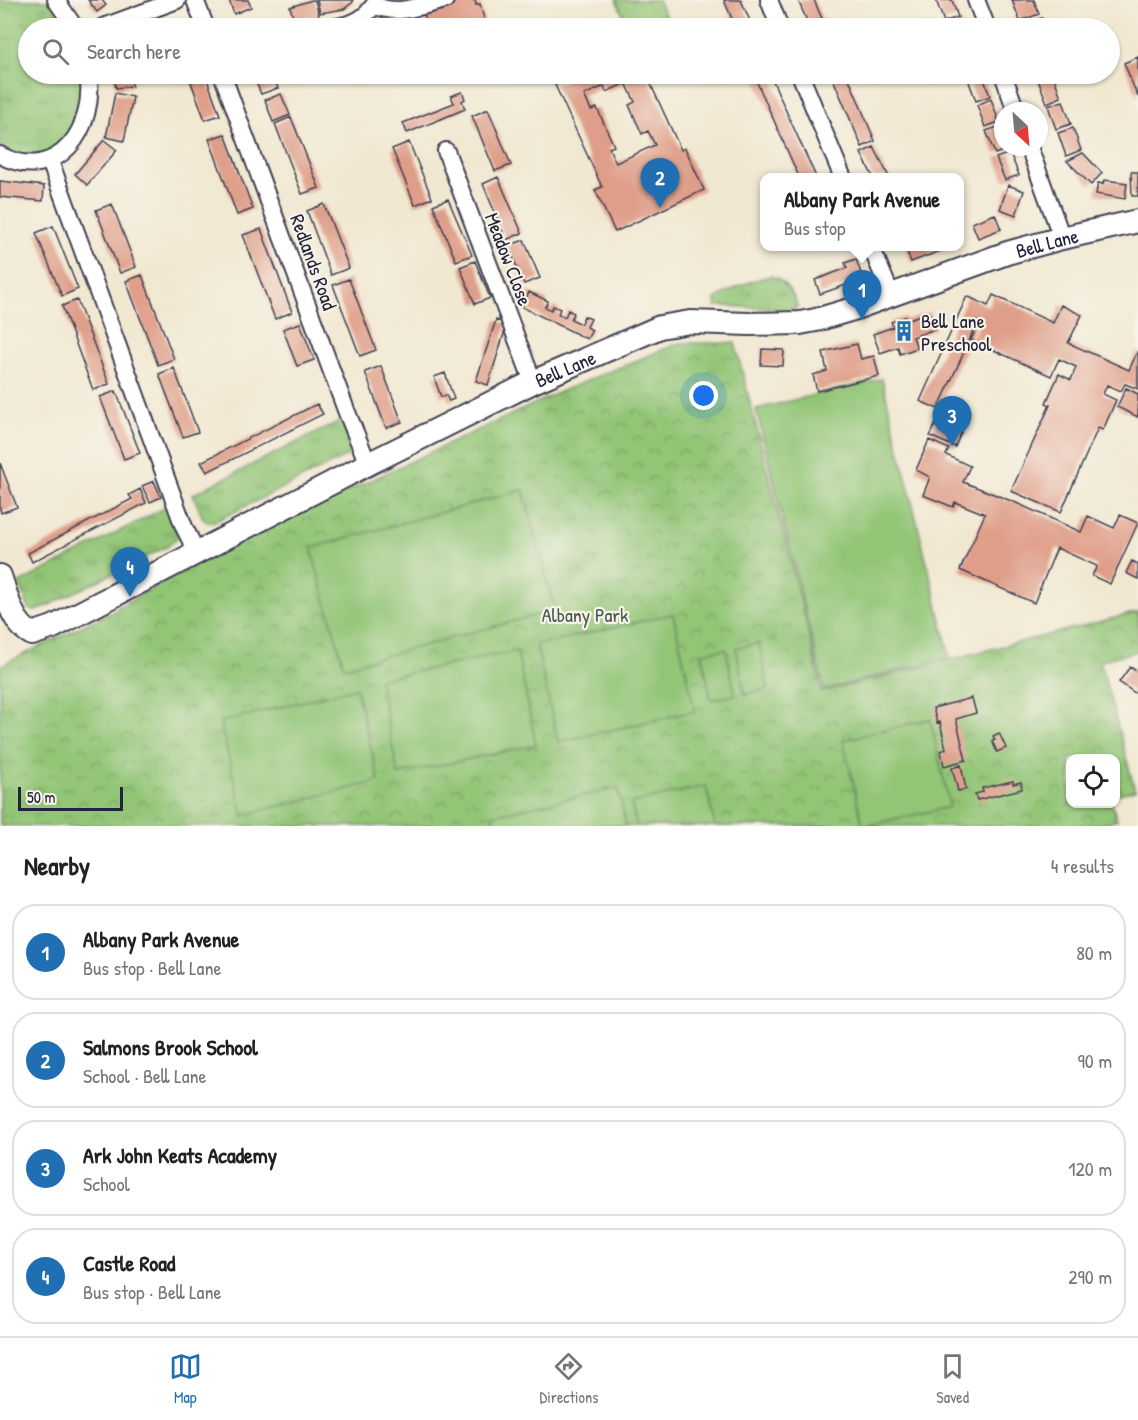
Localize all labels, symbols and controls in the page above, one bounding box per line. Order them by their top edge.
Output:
search box [18,18,1120,84]
icon: search [39,35,72,68]
text: Search here [87,36,181,66]
north arrow [994,102,1048,156]
pin: 2 [640,158,680,208]
popup [760,173,964,251]
text: Albany Park Avenue [784,184,940,214]
street label: Meadow Close [479,209,539,309]
street label: Redlands Road [284,210,344,314]
text: Bus stop [784,214,846,241]
street label: Bell Lane [1013,221,1081,264]
pin: 1 [842,270,882,320]
place label: Bell Lane Preschool [921,307,992,357]
building icon: Bell Lane Preschool [892,319,916,343]
street label: Bell Lane [530,343,600,393]
your location [689,381,718,410]
pin: 3 [932,396,972,446]
pin: 4 [110,548,150,597]
park label: Albany Park [542,601,628,628]
map controls [1066,754,1120,808]
button: locate [1066,754,1120,808]
scale bar [18,784,123,812]
text: 50 m [27,786,56,808]
text: Nearby [24,848,90,883]
text: 4 results [1051,852,1114,879]
text: Albany Park Avenue [83,924,239,954]
text: 1 [42,939,49,966]
text: 80 m [1076,939,1112,966]
text: Bus stop · Bell Lane [83,954,221,981]
text: Salmons Brook School [83,1032,258,1062]
text: 2 [41,1047,50,1074]
text: 90 m [1078,1047,1112,1074]
text: School · Bell Lane [83,1062,207,1089]
text: Ark John Keats Academy [83,1140,277,1170]
text: 3 [41,1155,50,1182]
text: 120 m [1068,1155,1112,1182]
text: School [83,1170,130,1197]
text: Castle Road [83,1248,175,1278]
text: 4 [42,1263,49,1290]
text: 290 m [1068,1263,1112,1290]
text: Bus stop · Bell Lane [83,1278,221,1305]
tab: Map [169,1350,202,1408]
tab: Directions [540,1350,598,1408]
tab: Saved [936,1350,969,1408]

